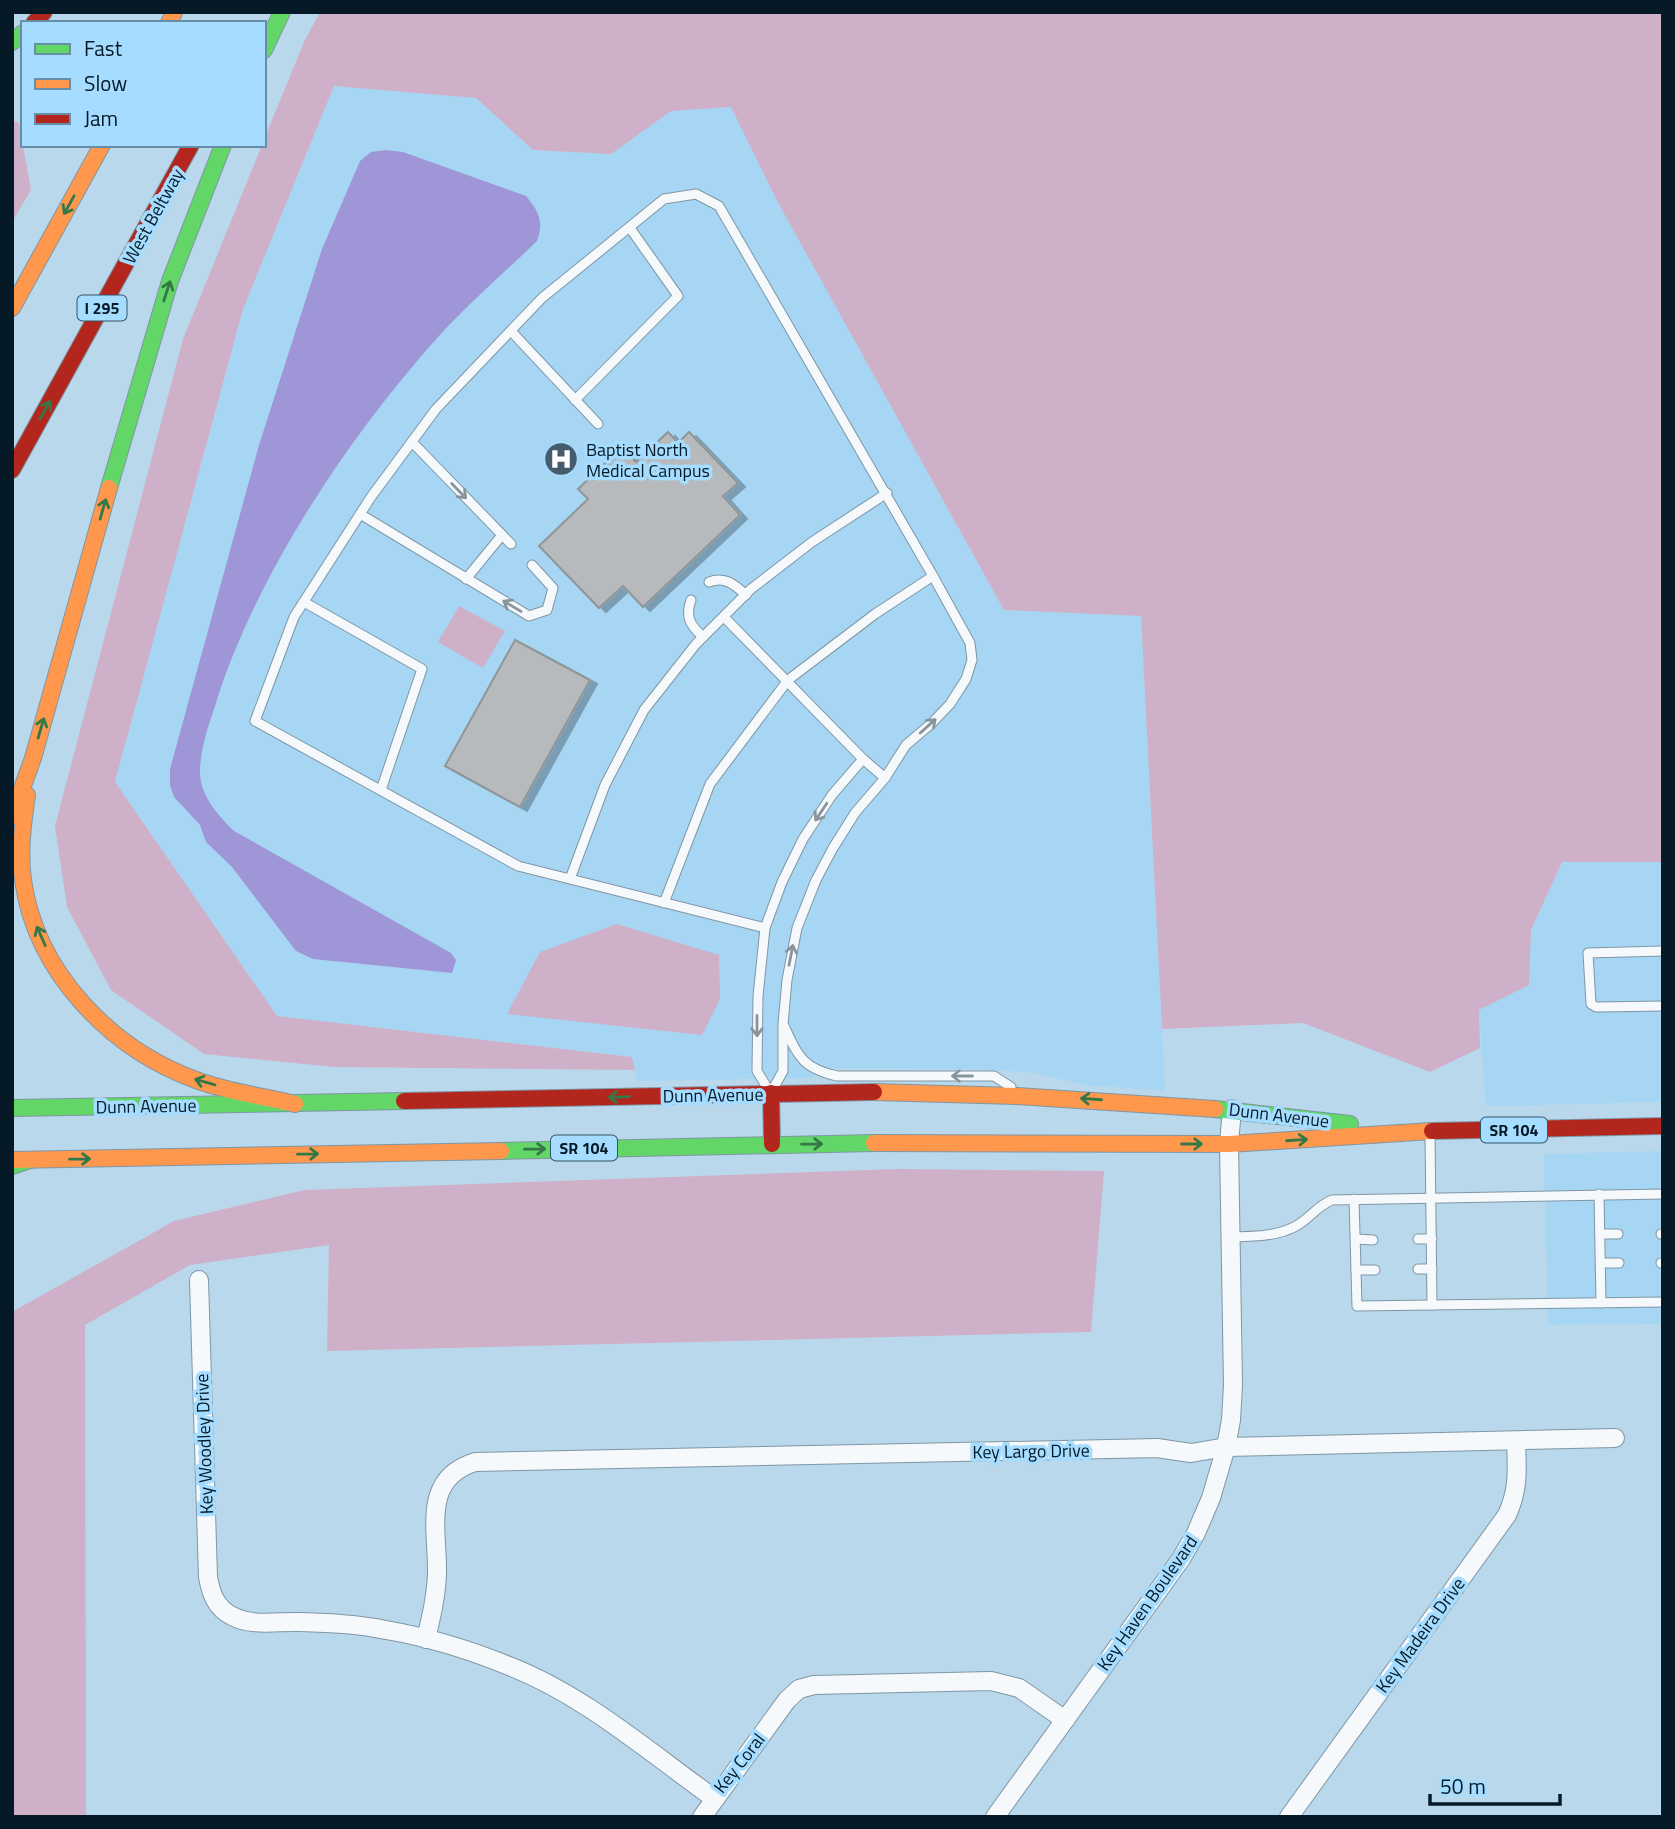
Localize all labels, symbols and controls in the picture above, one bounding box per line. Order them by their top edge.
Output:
legend [21,21,266,147]
text: Fast [84,32,123,64]
text: Slow [84,67,127,99]
text: Jam [84,102,118,134]
street label: West Beltway [116,163,190,269]
one-way arrow [62,194,75,215]
one-way arrow [161,280,174,302]
road number: I 295 [78,296,126,320]
one-way arrow [38,401,52,421]
place label: Baptist North Medical Campus [586,436,710,484]
hospital icon: Baptist North Medical Campus [542,440,580,478]
one-way arrow [451,482,468,499]
one-way arrow [97,498,110,520]
one-way arrow [502,599,522,613]
one-way arrow [35,717,48,740]
one-way arrow [919,718,937,734]
one-way arrow [814,802,828,822]
one-way arrow [34,926,47,947]
one-way arrow [785,944,799,967]
one-way arrow [750,1015,764,1038]
one-way arrow [951,1069,974,1083]
one-way arrow [194,1075,216,1088]
street label: Dunn Avenue [662,1081,764,1109]
one-way arrow [608,1091,631,1104]
street label: Dunn Avenue [95,1092,197,1120]
one-way arrow [1081,1092,1103,1105]
street label: Dunn Avenue [1227,1095,1331,1135]
road number: SR 104 [1481,1118,1547,1142]
one-way arrow [1285,1133,1308,1146]
road number: SR 104 [551,1136,617,1160]
one-way arrow [800,1137,823,1151]
one-way arrow [1181,1137,1204,1151]
one-way arrow [524,1142,547,1156]
one-way arrow [296,1147,319,1160]
one-way arrow [69,1152,92,1165]
street label: Key Woodley Drive [188,1373,220,1515]
street label: Key Largo Drive [972,1436,1090,1466]
street label: Key Haven Boulevard [1090,1530,1204,1676]
street label: Key Madeira Drive [1369,1572,1471,1698]
street label: Key Coral [707,1727,771,1799]
scale bar [1430,1762,1560,1806]
text: 50 m [1440,1770,1486,1802]

